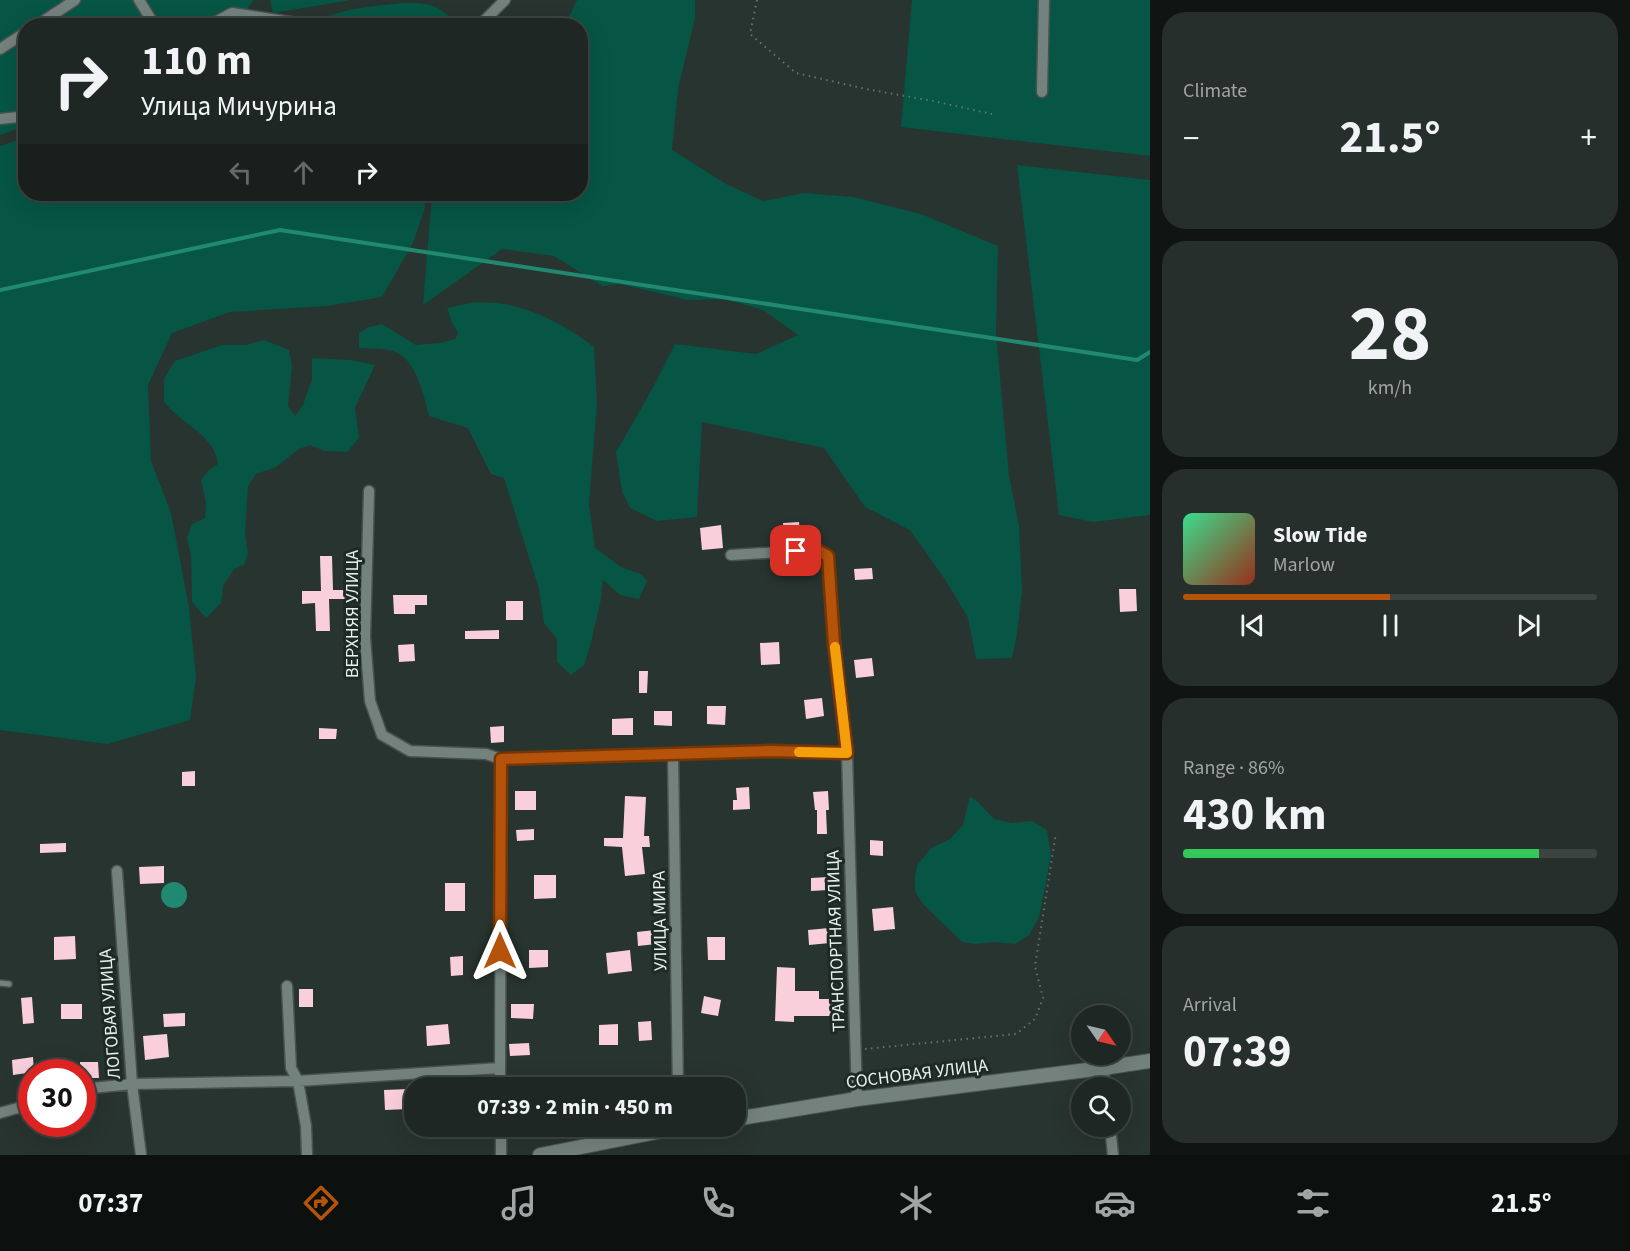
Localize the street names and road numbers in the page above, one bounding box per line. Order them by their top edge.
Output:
street label: ВЕРХНЯЯ УЛИЦА [340,550,365,678]
street label: ТРАНСПОРТНАЯ УЛИЦА [820,849,852,1032]
street label: УЛИЦА МИРА [647,870,673,971]
street label: ЛОГОВАЯ УЛИЦА [93,948,127,1080]
street label: СОСНОВАЯ УЛИЦА [845,1053,990,1095]

